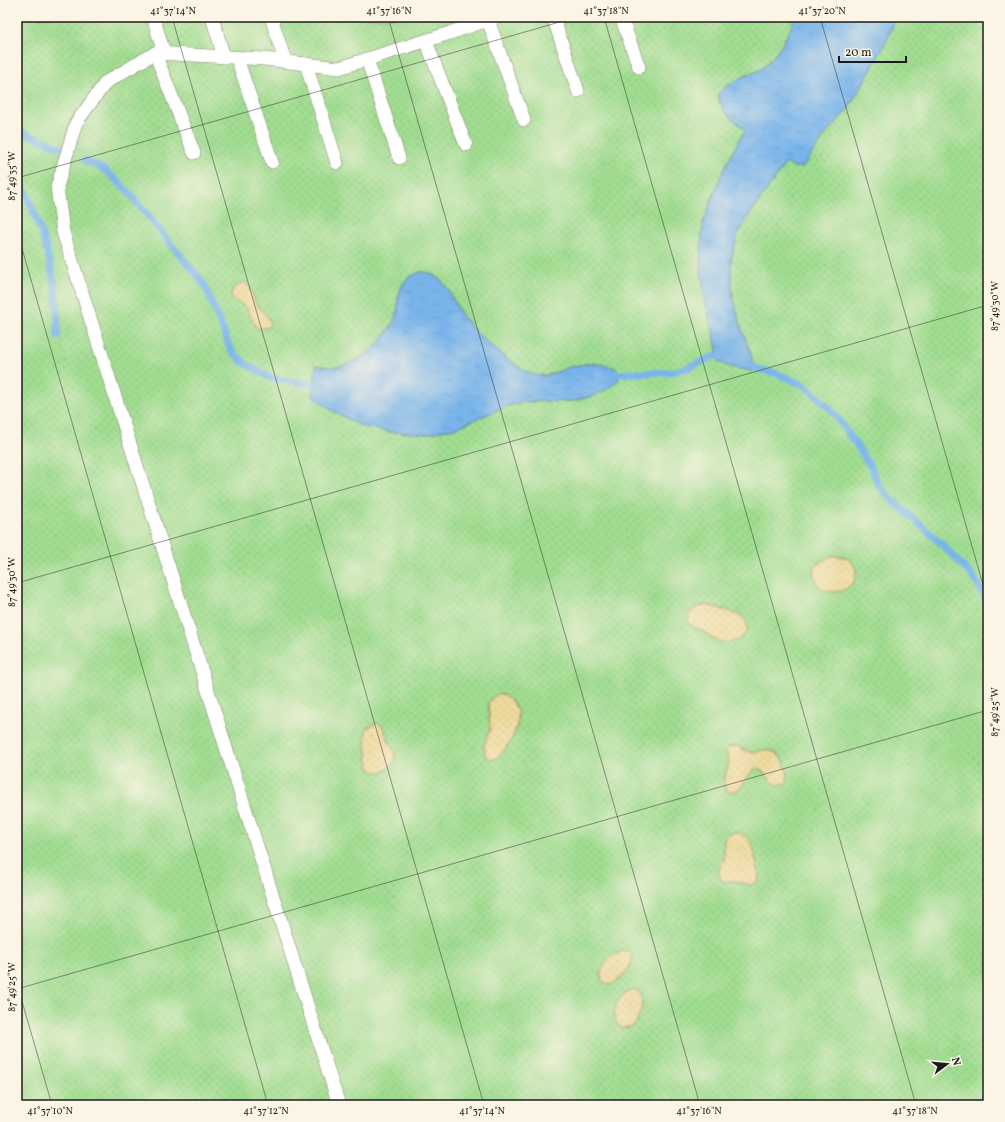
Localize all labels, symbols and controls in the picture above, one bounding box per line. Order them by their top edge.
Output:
text: 41°37'14"N [150,4,197,18]
text: 41°37'16"N [366,4,412,18]
text: 41°37'18"N [583,4,629,18]
text: 41°37'20"N [798,4,846,18]
scale bar [839,38,906,64]
text: 20 m [845,45,872,61]
text: 87°49'35"W [5,151,19,201]
text: 87°49'30"W [988,281,1002,331]
text: 87°49'30"W [5,557,19,607]
text: 87°49'25"W [988,687,1002,737]
text: 87°49'25"W [5,962,19,1012]
north arrow [927,1044,967,1084]
text: N [947,1056,963,1068]
text: 41°37'10"N [27,1104,74,1118]
text: 41°37'12"N [243,1104,289,1118]
text: 41°37'14"N [459,1104,506,1118]
text: 41°37'16"N [676,1104,722,1118]
text: 41°37'18"N [892,1104,938,1118]

